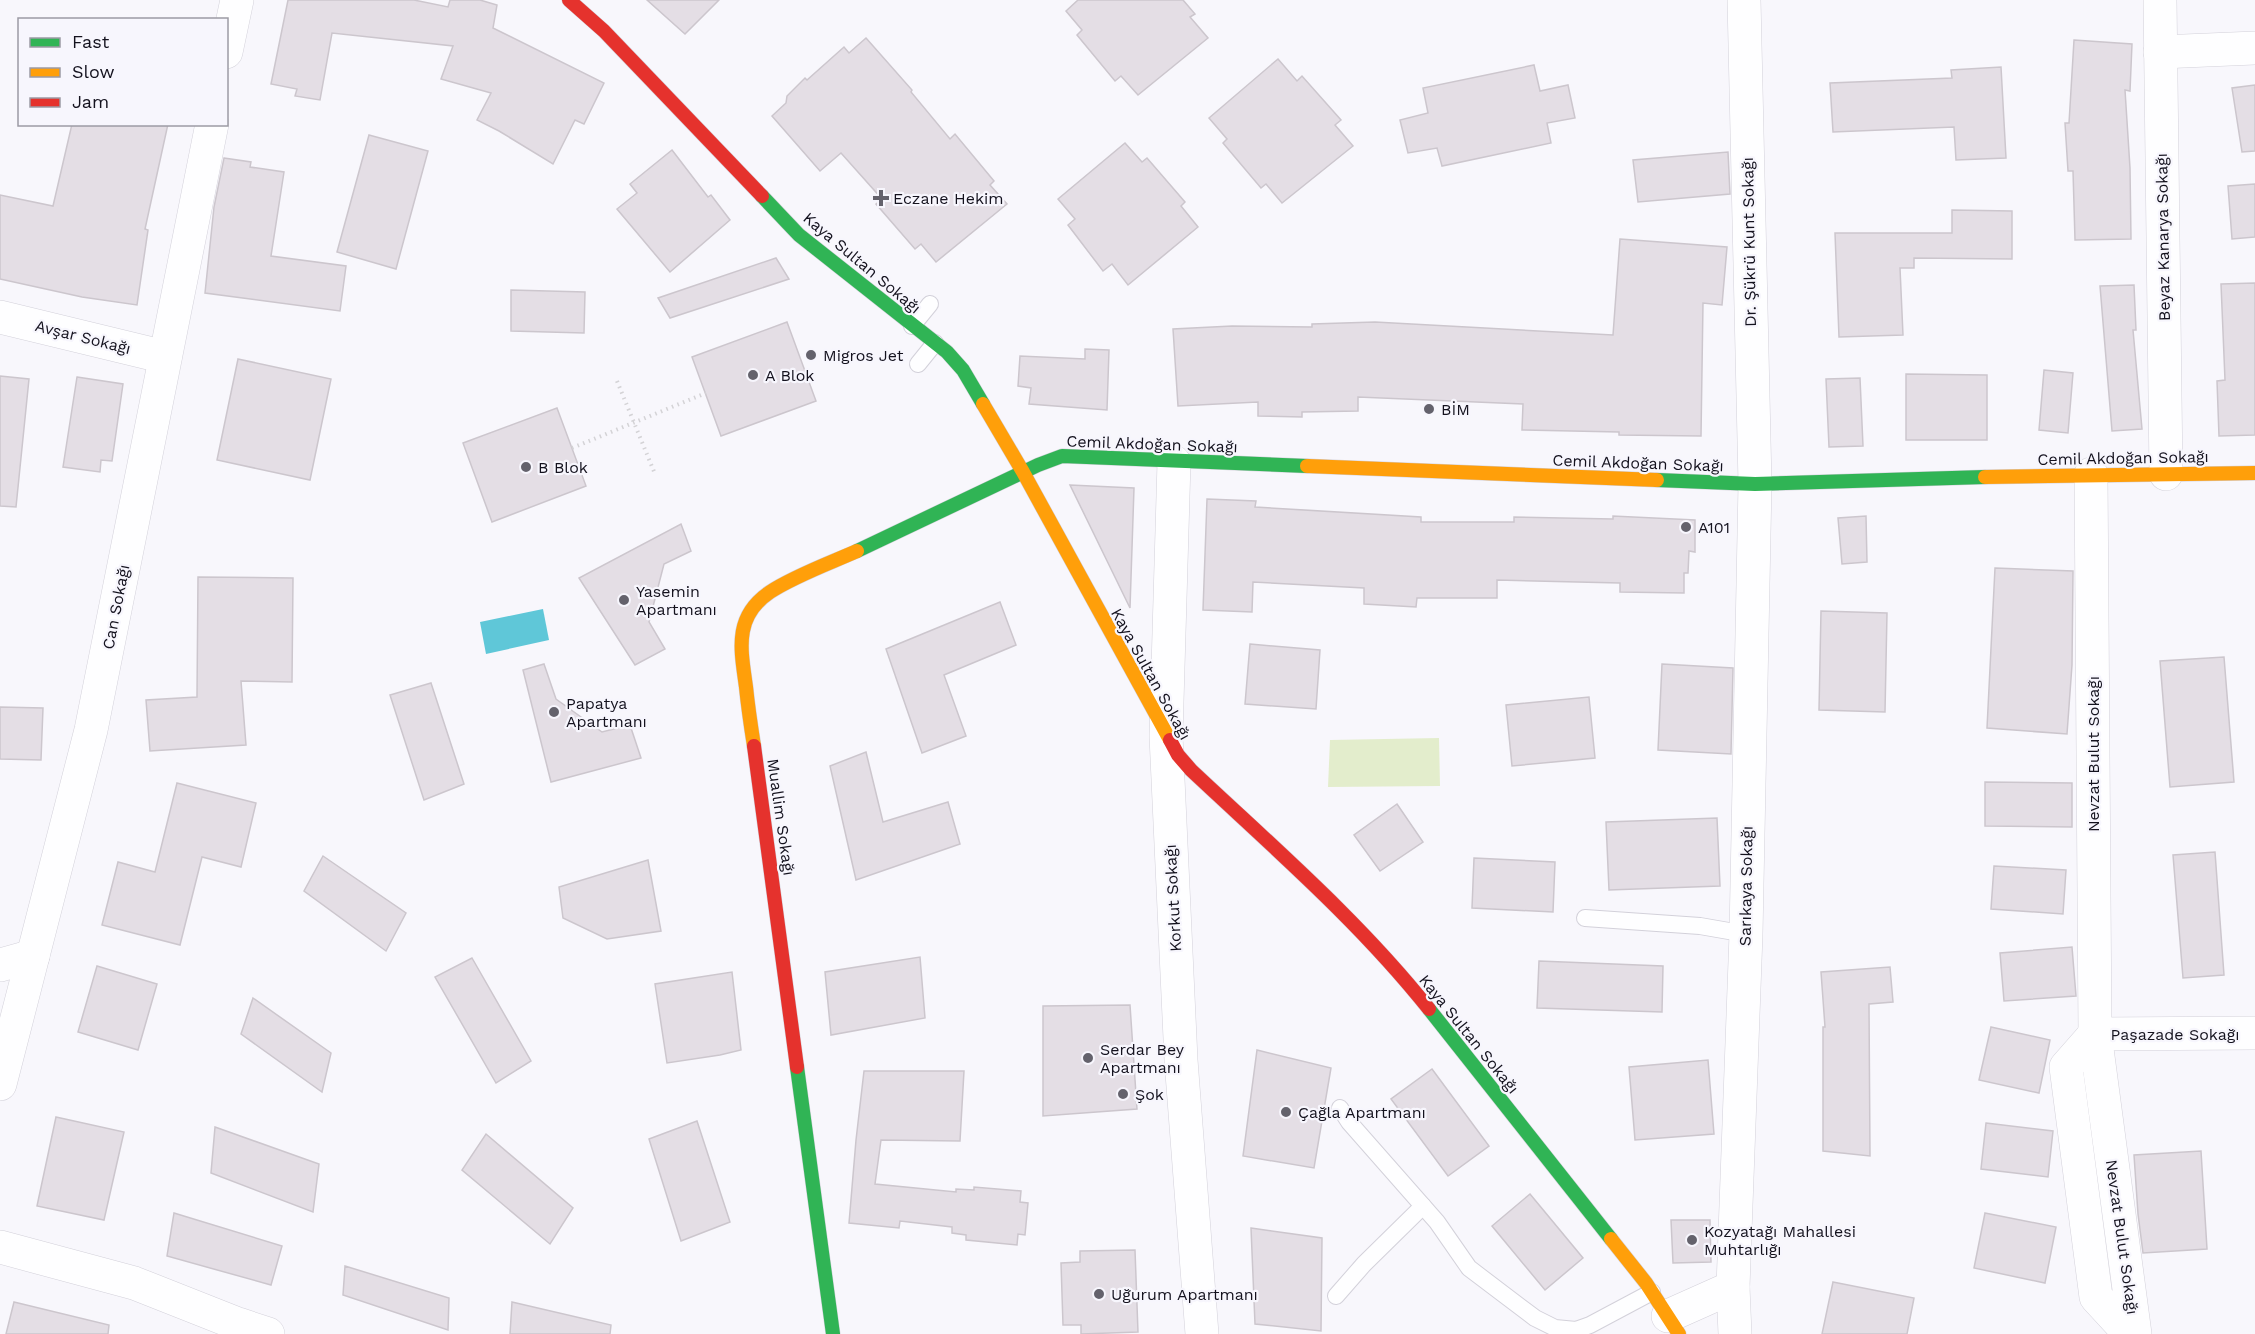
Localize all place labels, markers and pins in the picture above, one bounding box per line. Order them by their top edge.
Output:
place label: Eczane Hekim [893,189,1003,208]
marker: Eczane Hekim [874,191,888,205]
place label: Migros Jet [823,346,904,365]
marker: Migros Jet [804,348,818,362]
place label: A Blok [765,366,814,385]
marker: A Blok [746,368,760,382]
place label: BİM [1441,400,1470,419]
marker: BİM [1422,402,1436,416]
place label: B Blok [538,458,588,477]
marker: B Blok [519,460,533,474]
place label: A101 [1698,518,1730,537]
marker: A101 [1679,520,1693,534]
place label: Yasemin Apartmanı [636,582,717,619]
marker: Yasemin Apartmanı [617,593,631,607]
place label: Papatya Apartmanı [566,694,647,731]
marker: Papatya Apartmanı [547,705,561,719]
place label: Serdar Bey Apartmanı [1100,1040,1185,1077]
marker: Serdar Bey Apartmanı [1081,1051,1095,1065]
place label: Şok [1135,1085,1164,1104]
marker: Şok [1116,1087,1130,1101]
place label: Çağla Apartmanı [1298,1103,1426,1122]
marker: Çağla Apartmanı [1279,1105,1293,1119]
place label: Kozyatağı Mahallesi Muhtarlığı [1704,1222,1856,1259]
marker: Kozyatağı Mahallesi Muhtarlığı [1685,1233,1699,1247]
place label: Uğurum Apartmanı [1111,1285,1258,1304]
marker: Uğurum Apartmanı [1092,1287,1106,1301]

